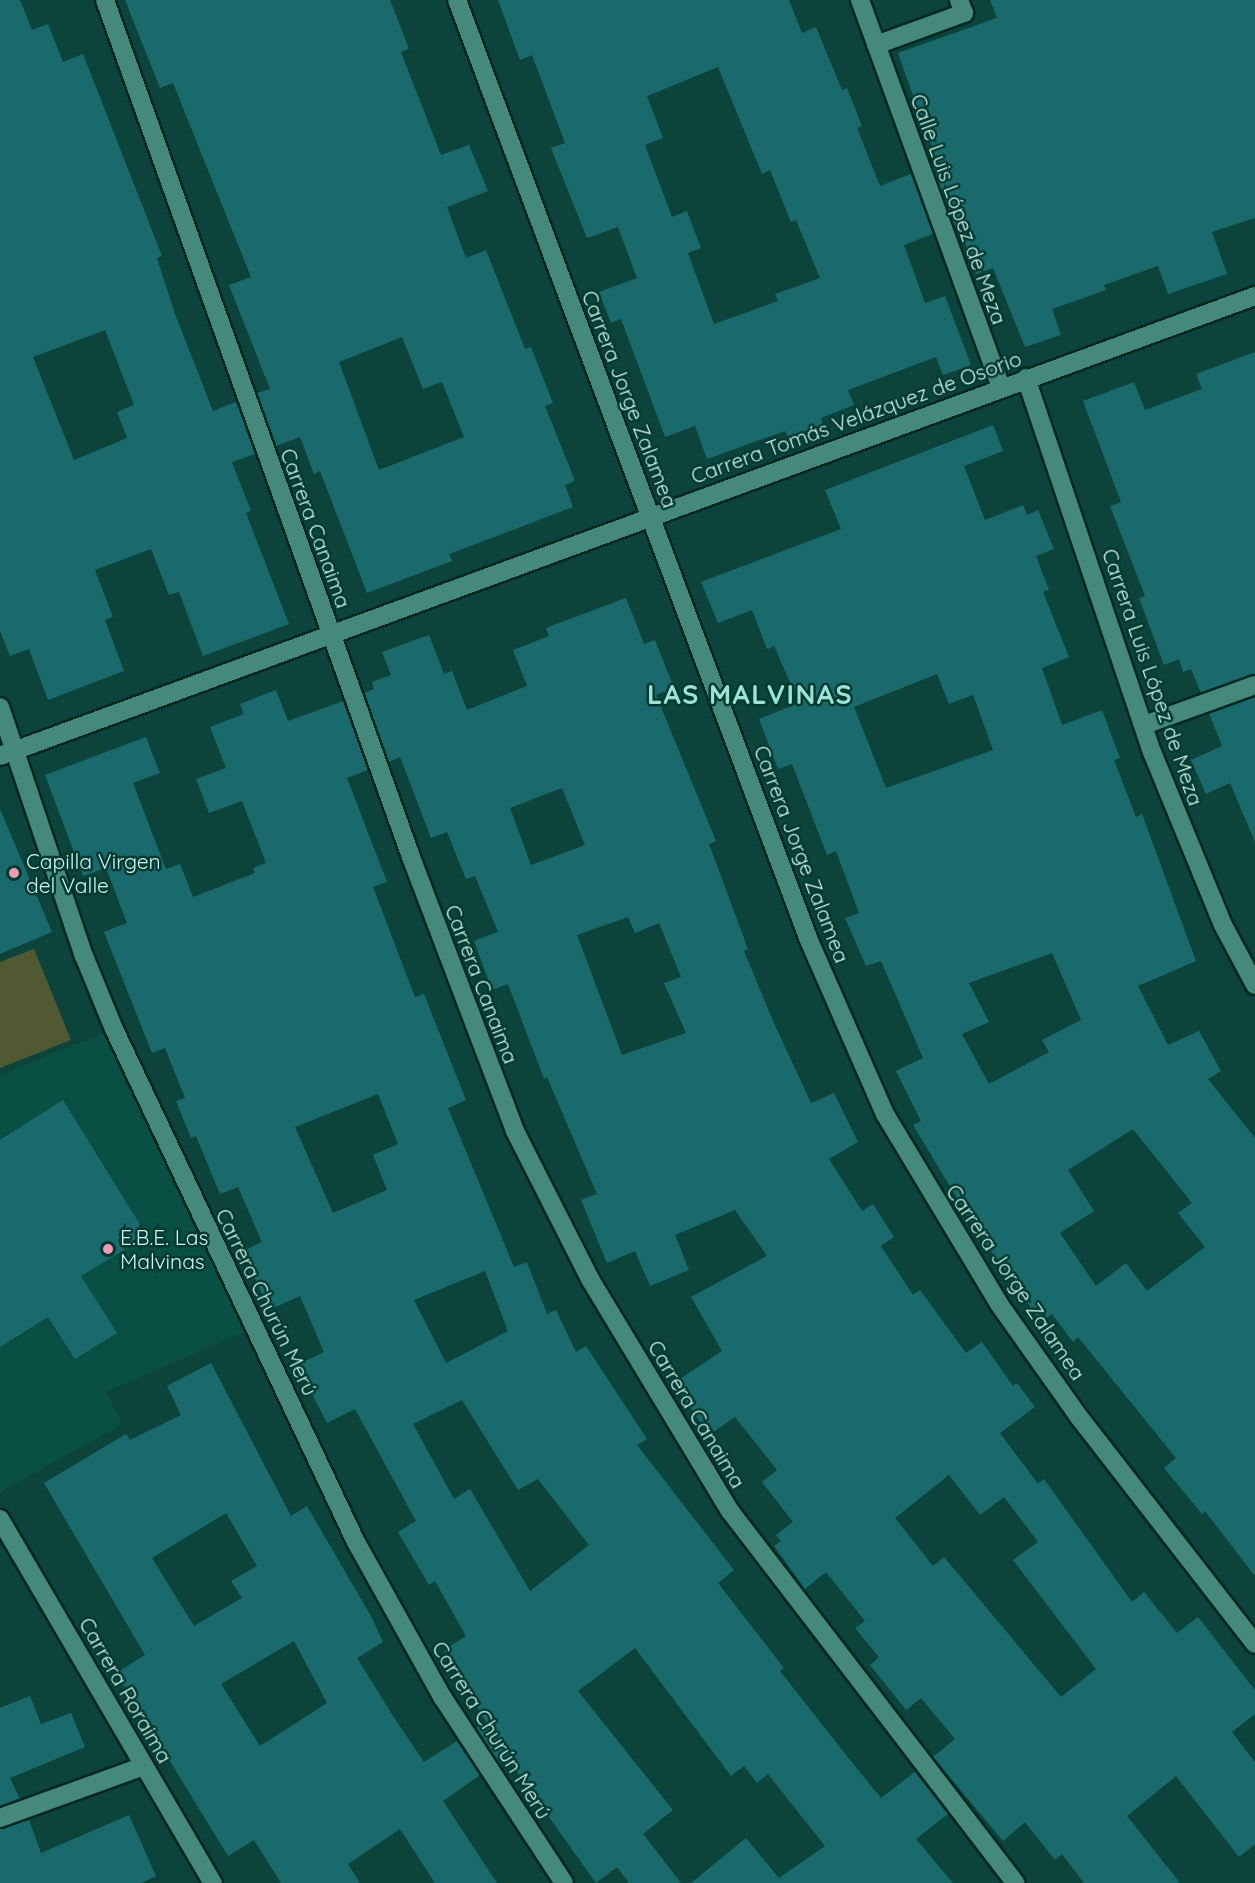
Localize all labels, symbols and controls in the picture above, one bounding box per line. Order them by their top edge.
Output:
street label: Calle Luis López de Meza [906,90,1012,328]
street label: Carrera Jorge Zalamea [577,287,683,511]
street label: Carrera Tomás Velázquez de Osorio [687,345,1025,489]
street label: Carrera Canaima [275,445,357,611]
street label: Carrera Luis López de Meza [1097,545,1209,809]
district label: LAS MALVINAS [647,679,853,711]
street label: Carrera Jorge Zalamea [749,742,855,966]
place label: Capilla Virgen del Valle [26,848,161,898]
marker: Capilla Virgen del Valle [7,866,21,880]
street label: Carrera Canaima [440,901,524,1067]
street label: Carrera Jorge Zalamea [941,1179,1091,1385]
street label: Carrera Churún Merú [211,1204,323,1400]
place label: E.B.E. Las Malvinas [120,1224,208,1274]
marker: E.B.E. Las Malvinas [101,1242,115,1256]
street label: Carrera Canaima [643,1336,751,1492]
street label: Carrera Roraima [74,1613,178,1767]
street label: Carrera Churún Merú [427,1636,557,1824]

